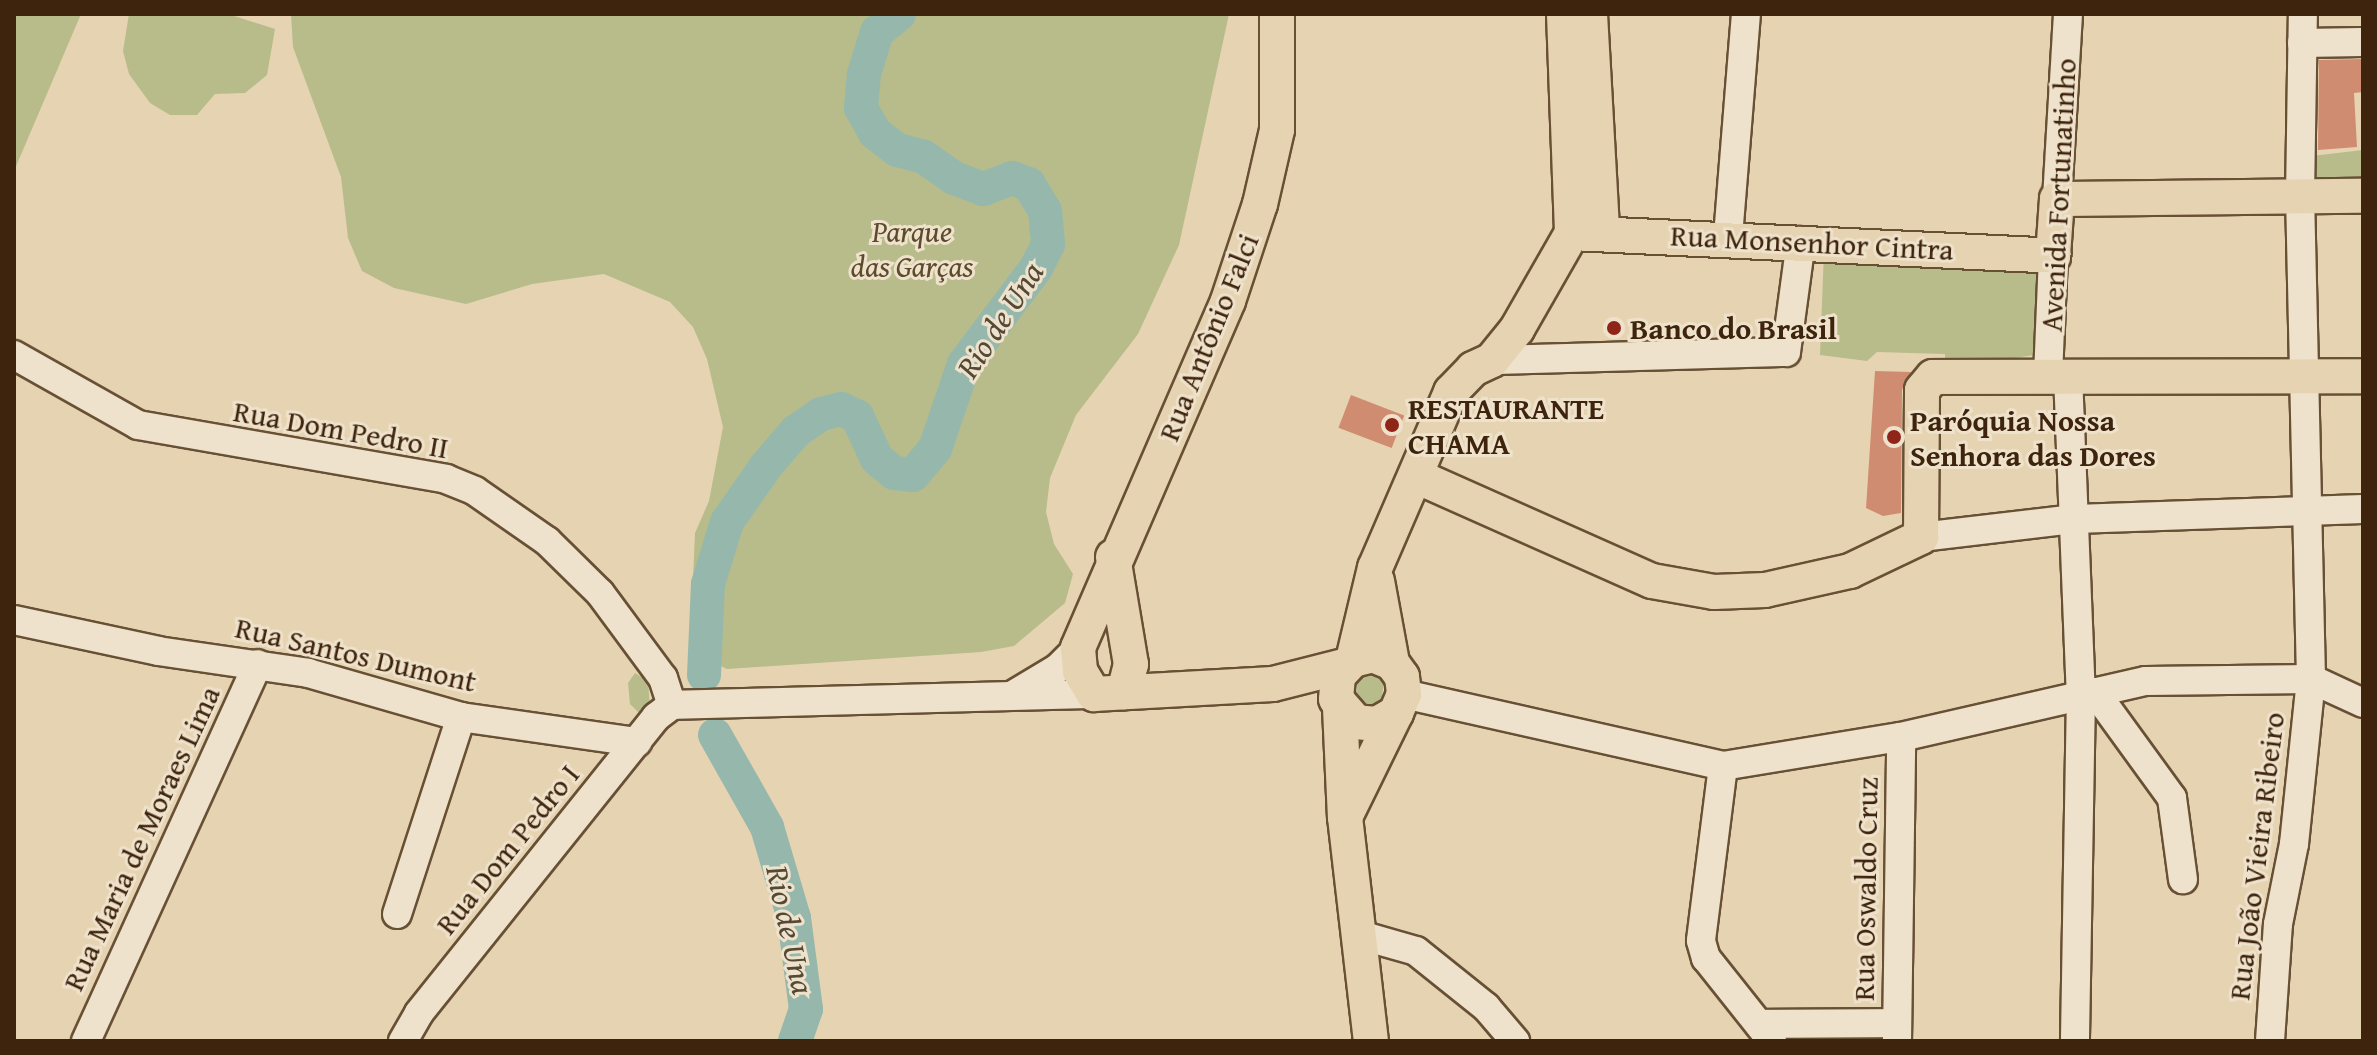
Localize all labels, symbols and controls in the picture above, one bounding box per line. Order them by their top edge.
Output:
street label: Avenida Fortunatinho [2033,57,2083,333]
park label: Parque das Garças [851,213,973,284]
street label: Rua Monsenhor Cintra [1670,217,1954,267]
street label: Rua Antônio Falci [1150,228,1266,446]
water label: Rio de Una [948,255,1052,385]
place label: Banco do Brasil [1630,310,1837,346]
marker: Banco do Brasil [1605,319,1623,337]
place label: RESTAURANTE CHAMA [1408,390,1604,460]
street label: Rua Dom Pedro II [231,392,451,466]
place label: Paróquia Nossa Senhora das Dores [1910,402,2156,472]
marker: RESTAURANTE CHAMA [1383,416,1401,434]
marker: Paróquia Nossa Senhora das Dores [1885,428,1903,446]
street label: Rua Santos Dumont [232,609,480,699]
street label: Rua Maria de Moraes Lima [55,680,227,996]
street label: Rua João Vieira Ribeiro [2220,710,2292,1002]
street label: Rua Dom Pedro I [427,757,587,941]
street label: Rua Oswaldo Cruz [1845,777,1885,1001]
water label: Rio de Una [758,862,822,998]

